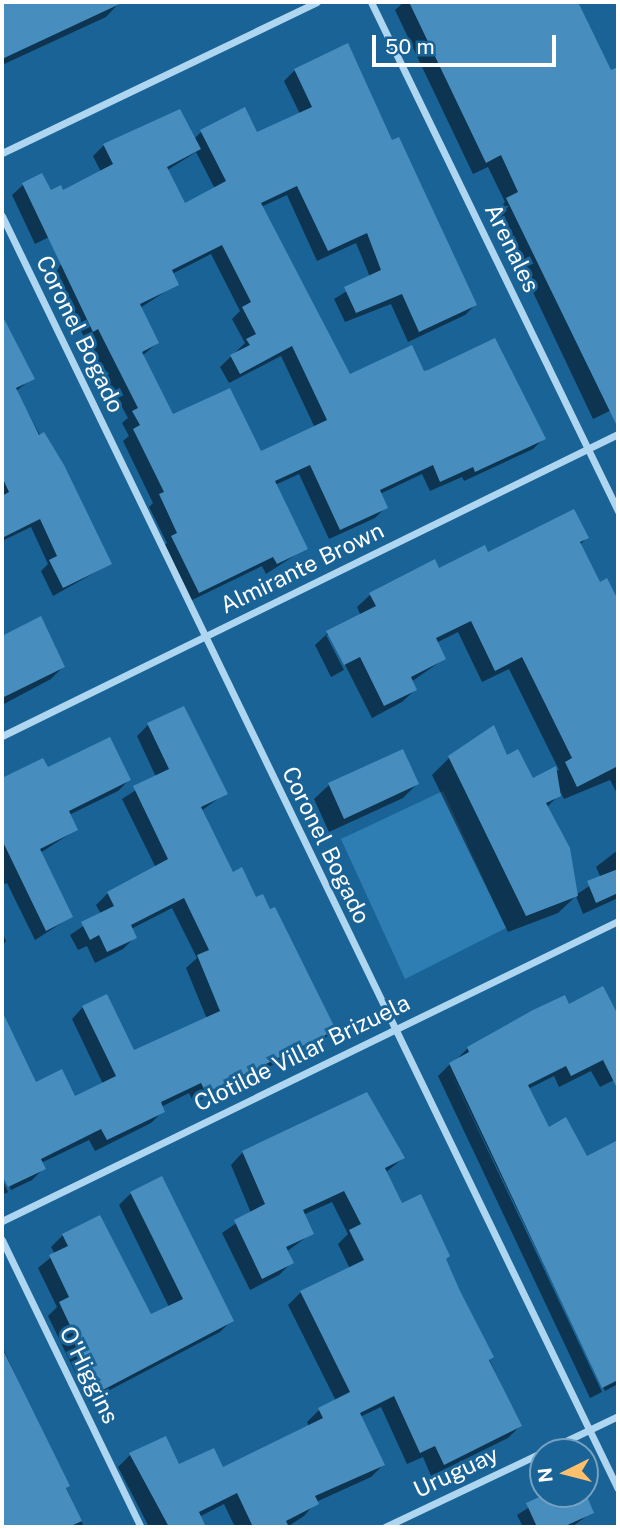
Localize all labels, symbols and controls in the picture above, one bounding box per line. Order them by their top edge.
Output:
scale bar [375,21,559,65]
text: 50 m [385,34,435,59]
street label: Arenales [479,199,545,297]
street label: Coronel Bogado [30,251,130,417]
street label: Almirante Brown [216,516,388,620]
street label: Coronel Bogado [276,762,376,928]
street label: Clotilde Villar Brizuela [189,989,415,1117]
street label: O'Higgins [54,1322,124,1428]
north arrow [529,1438,599,1508]
street label: Uruguay [409,1440,503,1504]
text: N [533,1466,557,1484]

